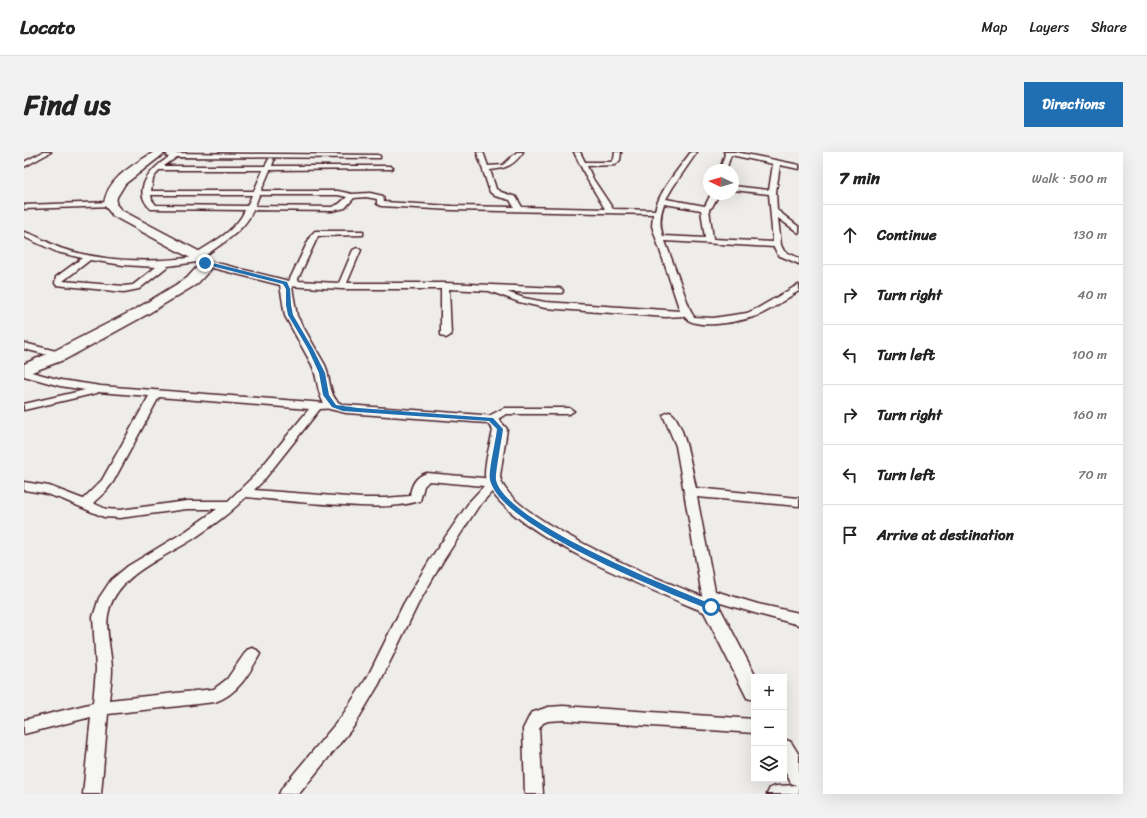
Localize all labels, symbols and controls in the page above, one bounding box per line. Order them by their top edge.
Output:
text: Locato [20,11,75,44]
text: Map [982,15,1007,40]
text: Layers [1029,15,1069,40]
text: Share [1091,15,1127,40]
text: Find us [24,80,111,129]
button: Directions [1024,82,1123,127]
text: 7 min [839,163,880,193]
north arrow [703,164,739,200]
text: Walk · 500 m [1032,167,1107,190]
text: Continue [877,222,937,248]
text: 130 m [1073,223,1107,246]
icon: ahead [839,224,861,246]
route end [196,254,214,272]
text: Turn right [877,282,942,308]
text: 40 m [1077,283,1107,306]
icon: right [839,284,861,306]
text: Turn left [877,342,935,368]
text: 100 m [1072,343,1107,366]
icon: left [839,344,861,366]
text: Turn right [877,402,942,428]
text: 160 m [1072,403,1107,426]
icon: right [839,404,861,426]
text: Turn left [877,462,935,488]
text: 70 m [1078,463,1107,486]
icon: left [839,464,861,486]
text: Arrive at destination [877,522,1014,548]
icon: arrive [839,524,861,546]
route start [702,598,720,616]
map controls [751,674,787,782]
button: + [751,674,787,710]
button: − [751,710,787,746]
button: layers [751,746,787,782]

